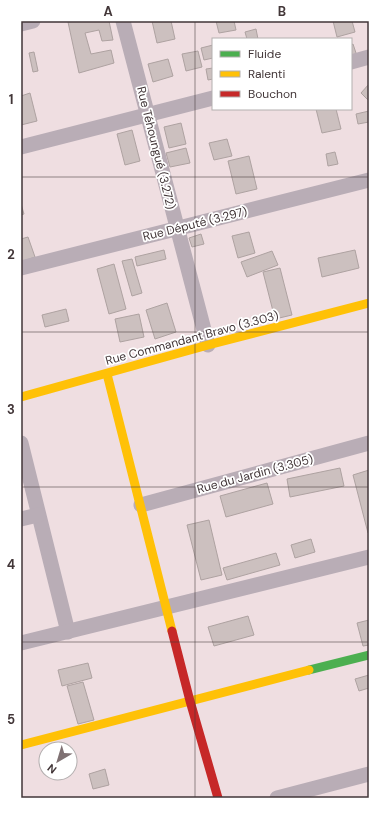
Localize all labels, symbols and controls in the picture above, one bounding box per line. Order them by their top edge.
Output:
text: A [103,3,113,20]
text: B [278,3,286,20]
legend [212,38,352,110]
text: Fluide [248,46,281,62]
text: Ralenti [248,66,286,82]
street label: Rue Téhoungué (3.272) [133,85,179,211]
text: Bouchon [248,86,297,102]
text: 1 [9,91,13,108]
street label: Rue Député (3.297) [141,203,249,245]
text: 2 [7,246,15,263]
street label: Rue Commandant Bravo (3.303) [104,307,280,369]
text: 3 [7,401,15,418]
street label: Rue du Jardin (3.305) [195,451,315,497]
text: 4 [7,556,15,573]
text: 5 [7,711,15,728]
north arrow [38,741,78,781]
text: N [44,761,59,777]

